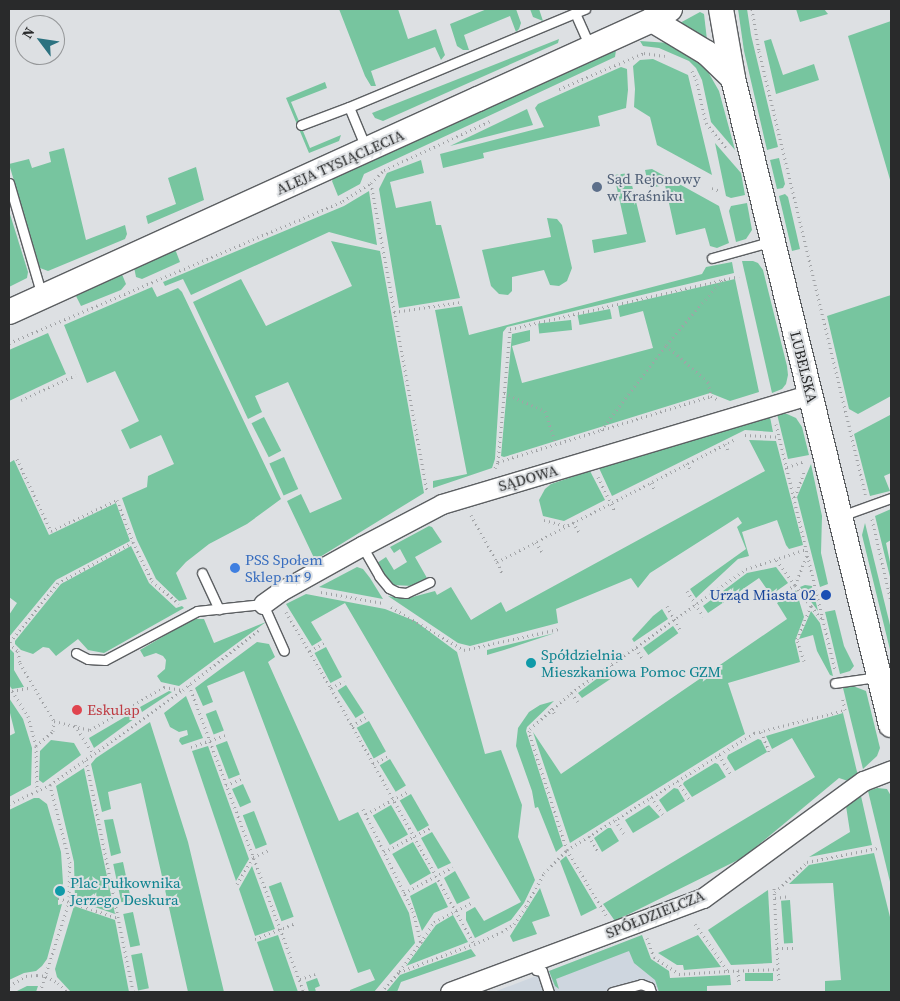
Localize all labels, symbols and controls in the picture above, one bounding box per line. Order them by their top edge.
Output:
north arrow [15,15,65,65]
text: N [17,23,39,42]
street label: ALEJA TYSIĄCLECIA [273,126,407,198]
place label: Sąd Rejonowy w Kraśniku [607,169,701,204]
marker: Sąd Rejonowy w Kraśniku [591,181,603,193]
street label: LUBELSKA [786,329,822,405]
street label: SĄDOWA [496,461,560,495]
place label: PSS Społem Sklep nr 9 [245,550,323,585]
marker: PSS Społem Sklep nr 9 [229,562,241,574]
place label: Urząd Miasta 02 [710,586,816,604]
marker: Urząd Miasta 02 [820,589,832,601]
place label: Spółdzielnia Mieszkaniowa Pomoc GZM [541,645,721,680]
marker: Spółdzielnia Mieszkaniowa Pomoc GZM [525,657,537,669]
place label: Eskulap [87,701,140,719]
marker: Eskulap [71,704,83,716]
place label: Plac Pułkownika Jerzego Deskura [70,873,181,908]
marker: Plac Pułkownika Jerzego Deskura [54,885,66,897]
street label: SPÓŁDZIELCZA [603,886,707,942]

